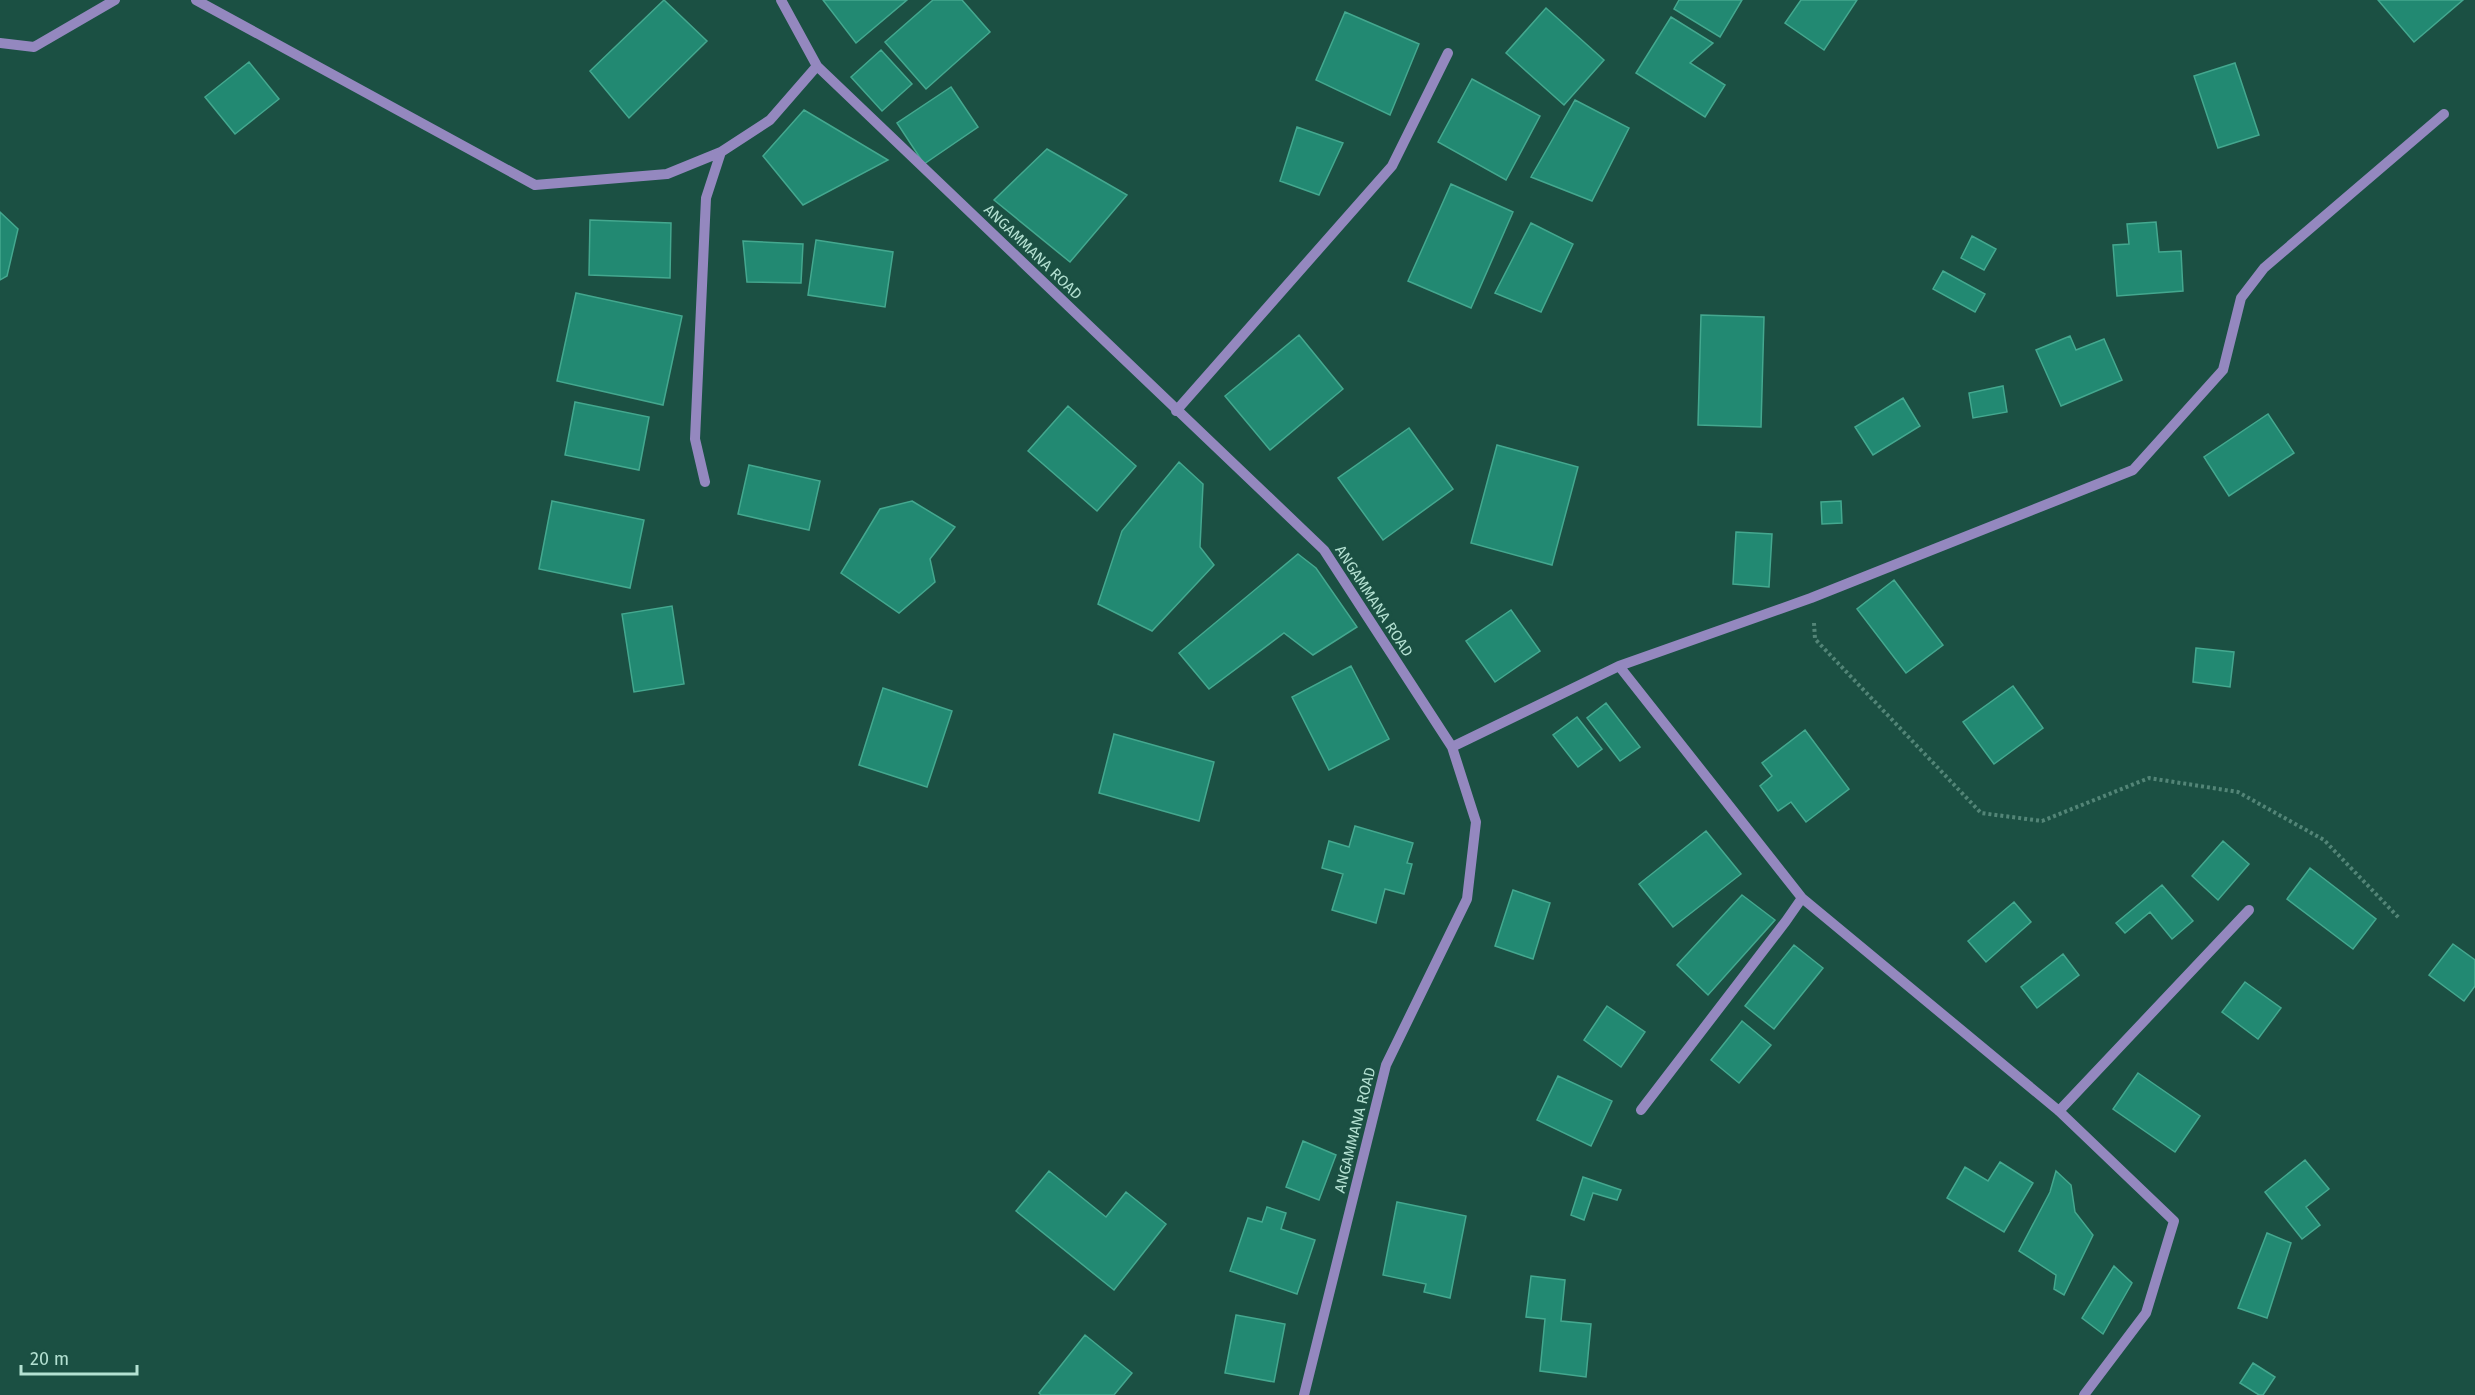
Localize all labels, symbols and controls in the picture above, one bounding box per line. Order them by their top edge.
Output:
street label: ANGAMMANA ROAD [980,201,1086,303]
street label: ANGAMMANA ROAD [1331,542,1417,660]
street label: ANGAMMANA ROAD [1331,1065,1379,1195]
scale bar [21,1338,136,1376]
text: 20 m [30,1348,69,1370]

